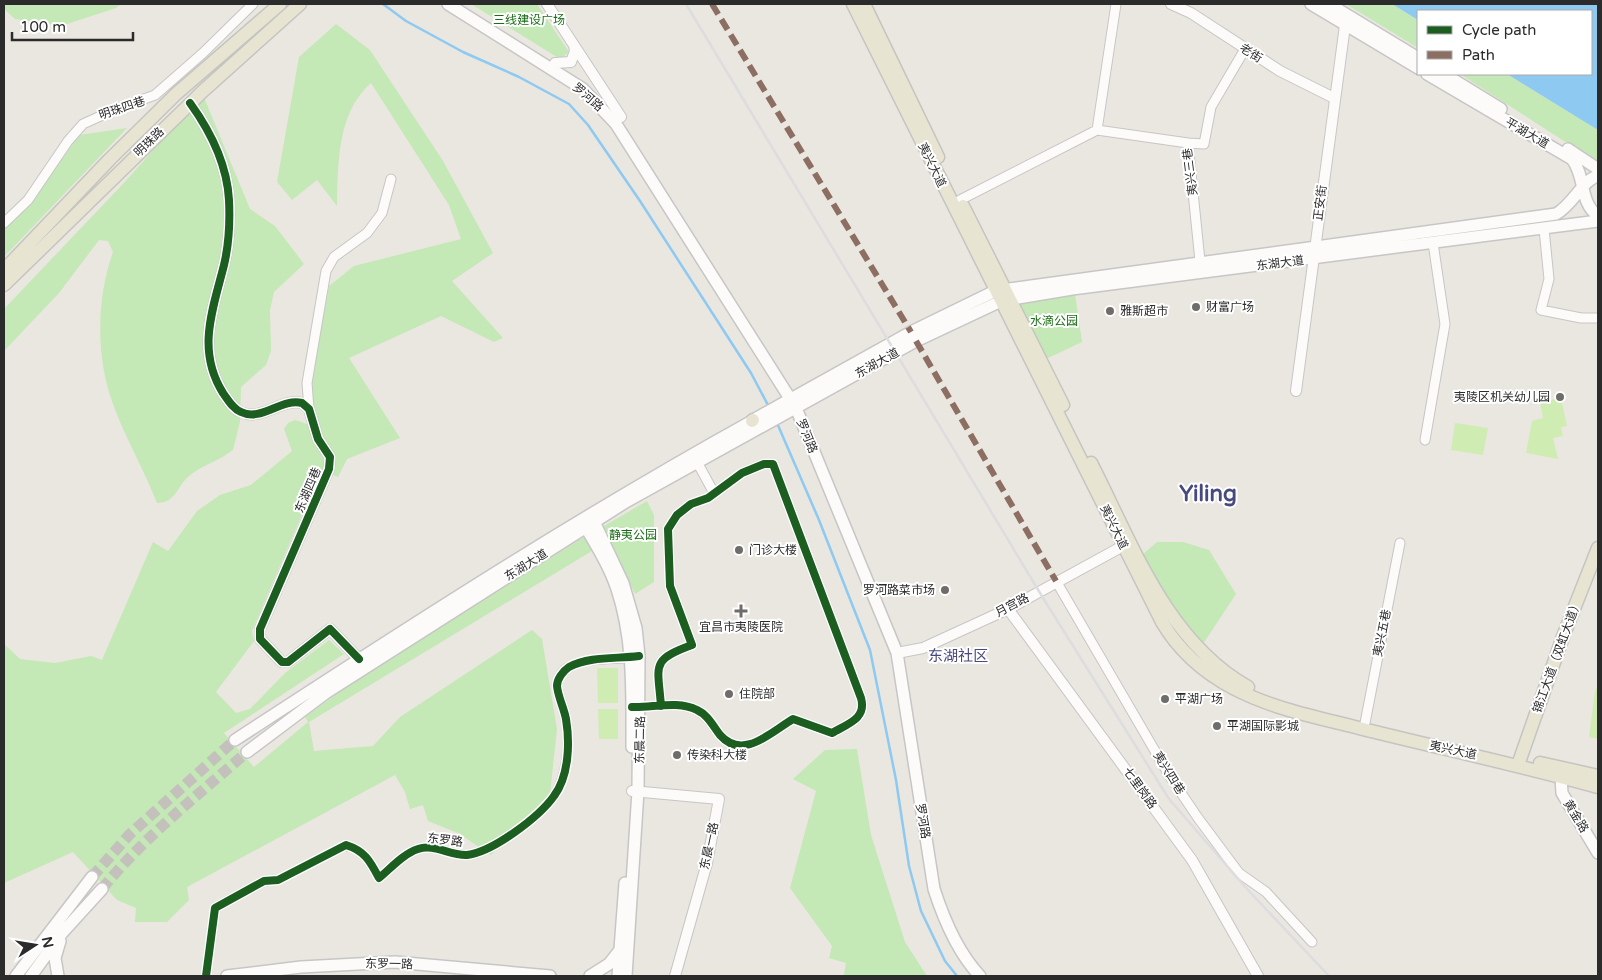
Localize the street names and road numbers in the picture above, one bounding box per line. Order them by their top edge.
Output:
street label: 老街 [1237,41,1265,65]
street label: 罗河路 [570,80,606,114]
street label: 明珠四巷 [97,94,147,122]
street label: 平湖大道 [1503,115,1551,151]
street label: 明珠路 [131,124,167,160]
street label: 夷兴大道 [915,140,949,190]
street label: 夷兴三巷 [1180,147,1200,197]
street label: 正安街 [1311,184,1329,222]
street label: 东湖大道 [1255,253,1305,273]
street label: 东湖大道 [853,345,901,381]
street label: 罗河路 [794,417,820,455]
street label: 东湖四巷 [292,465,324,515]
street label: 夷兴大道 [1097,502,1131,552]
street label: 东湖大道 [502,546,550,584]
street label: 月宫路 [993,590,1031,620]
street label: 锦江大道（双虹大道） [1530,597,1584,715]
street label: 夷兴五巷 [1371,608,1393,658]
street label: 东晨二路 [633,716,647,764]
street label: 夷兴大道 [1428,738,1478,762]
street label: 夷兴四巷 [1150,749,1188,797]
street label: 七里岗路 [1120,764,1160,812]
street label: 黄金路 [1561,797,1591,835]
street label: 罗河路 [913,802,933,840]
street label: 东晨一路 [697,821,721,871]
street label: 东罗路 [426,831,464,849]
street label: 东罗一路 [365,957,413,971]

